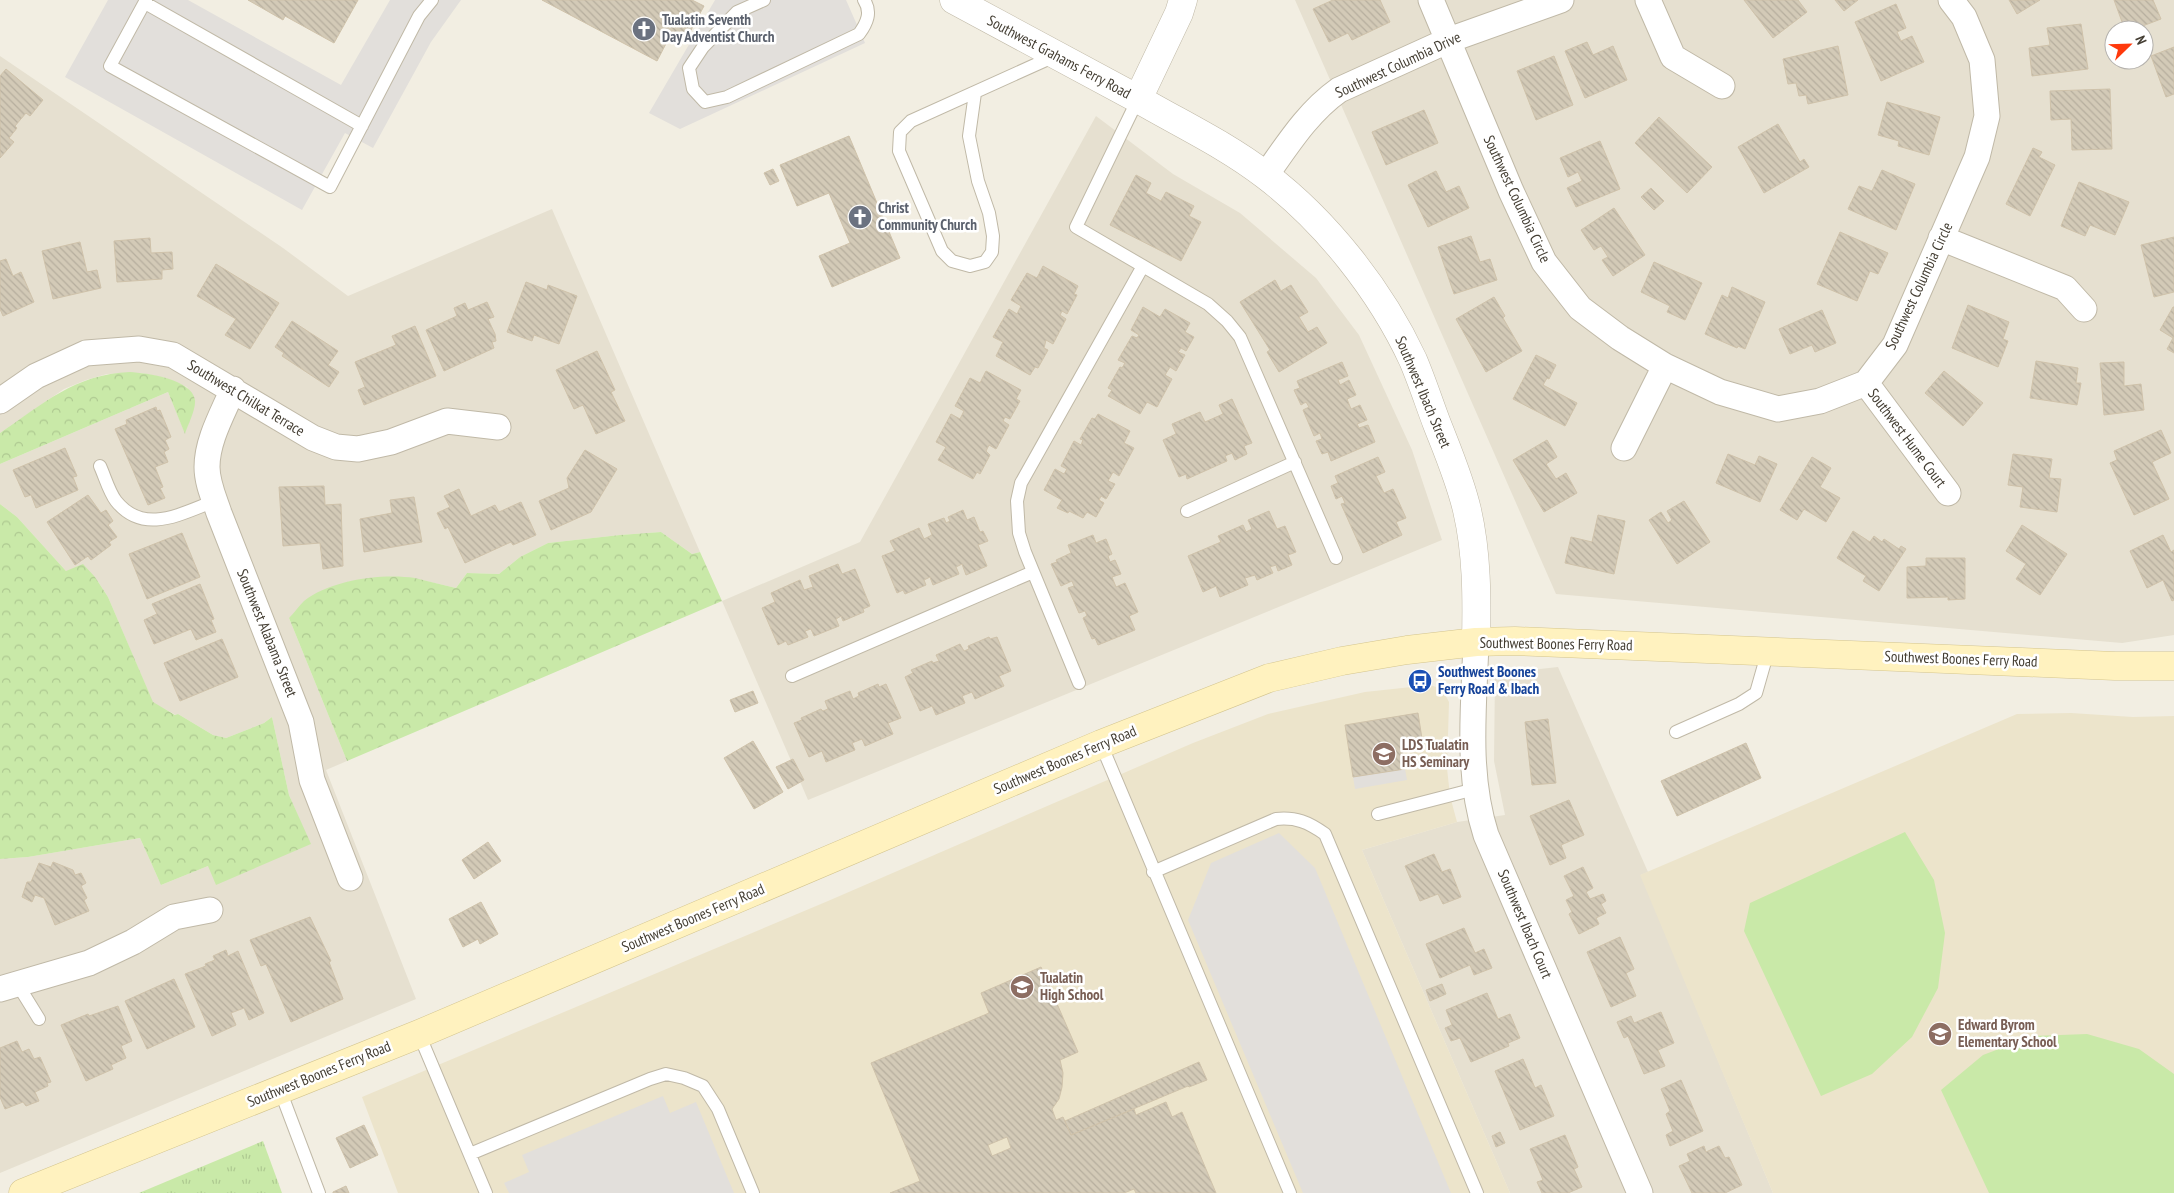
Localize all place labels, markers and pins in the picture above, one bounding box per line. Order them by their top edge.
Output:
place label: Tualatin Seventh Day Adventist Church [662,10,775,46]
church icon: Tualatin Seventh Day Adventist Church [631,16,657,42]
place label: Christ Community Church [878,198,977,234]
church icon: Christ Community Church [847,204,873,230]
place label: Southwest Boones Ferry Road & Ibach [1438,662,1539,698]
bus stop icon: Southwest Boones Ferry Road & Ibach [1407,668,1433,694]
place label: LDS Tualatin HS Seminary [1402,735,1470,771]
school or university icon: LDS Tualatin HS Seminary [1371,741,1397,767]
place label: Tualatin High School [1040,968,1104,1004]
school or university icon: Tualatin High School [1009,974,1035,1000]
place label: Edward Byrom Elementary School [1958,1015,2057,1051]
school or university icon: Edward Byrom Elementary School [1927,1021,1953,1047]

